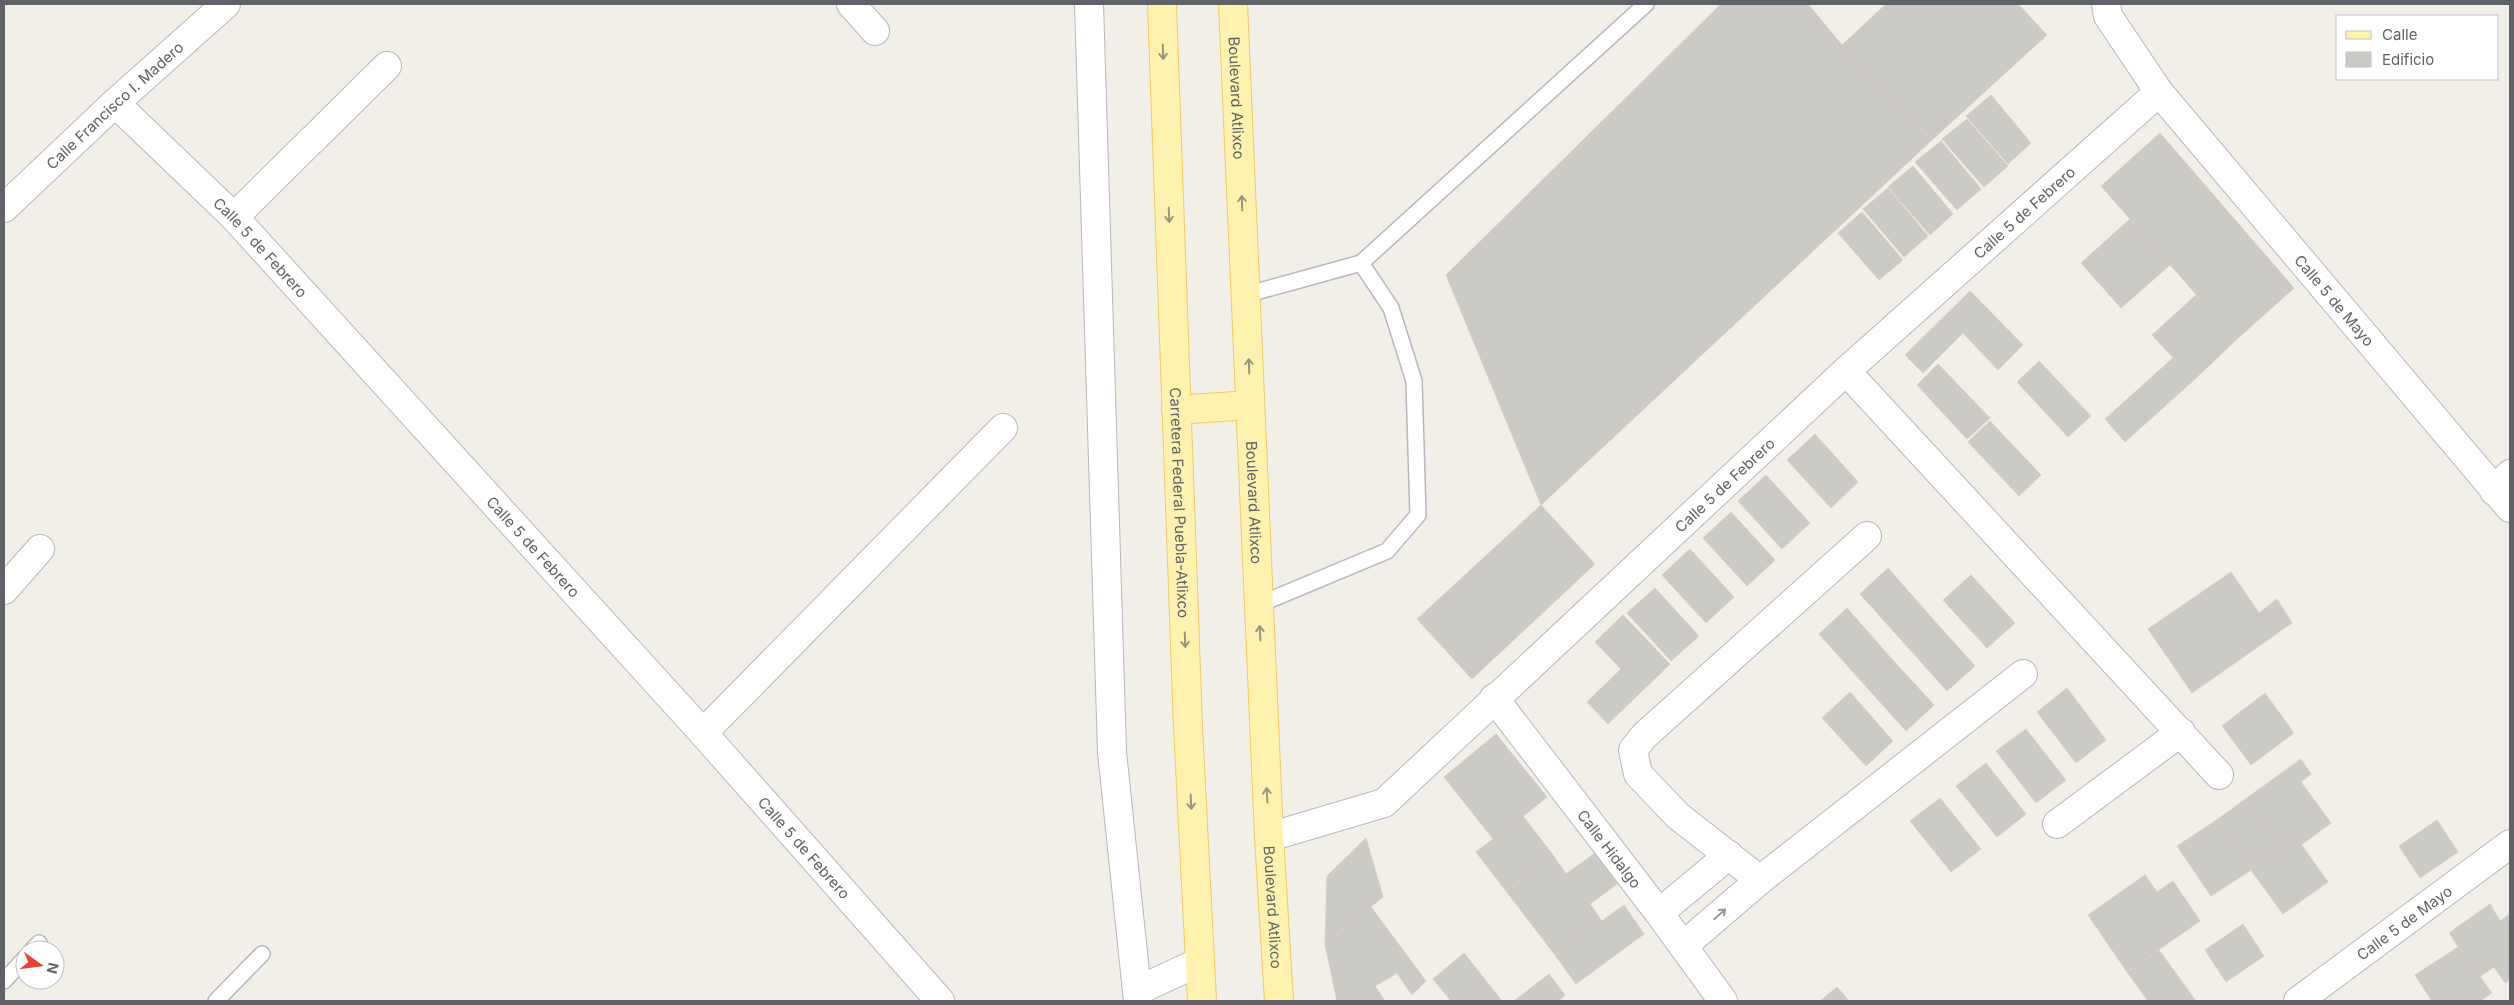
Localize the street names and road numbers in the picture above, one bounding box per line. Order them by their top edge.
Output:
street label: Boulevard Atlixco [1225,36,1249,160]
street label: Calle Francisco I. Madero [42,37,187,173]
street label: Calle 5 de Febrero [1969,162,2079,263]
street label: Calle 5 de Febrero [210,193,312,301]
street label: Calle 5 de Mayo [2291,250,2379,350]
street label: Carretera Federal Puebla-Atlixco [1166,387,1194,618]
street label: Calle 5 de Febrero [1670,433,1778,536]
street label: Boulevard Atlixco [1242,441,1267,564]
street label: Calle 5 de Febrero [483,492,584,601]
street label: Calle 5 de Febrero [754,793,854,903]
street label: Calle Hidalgo [1574,806,1646,892]
street label: Boulevard Atlixco [1260,845,1287,969]
street label: Calle 5 de Mayo [2353,881,2456,964]

